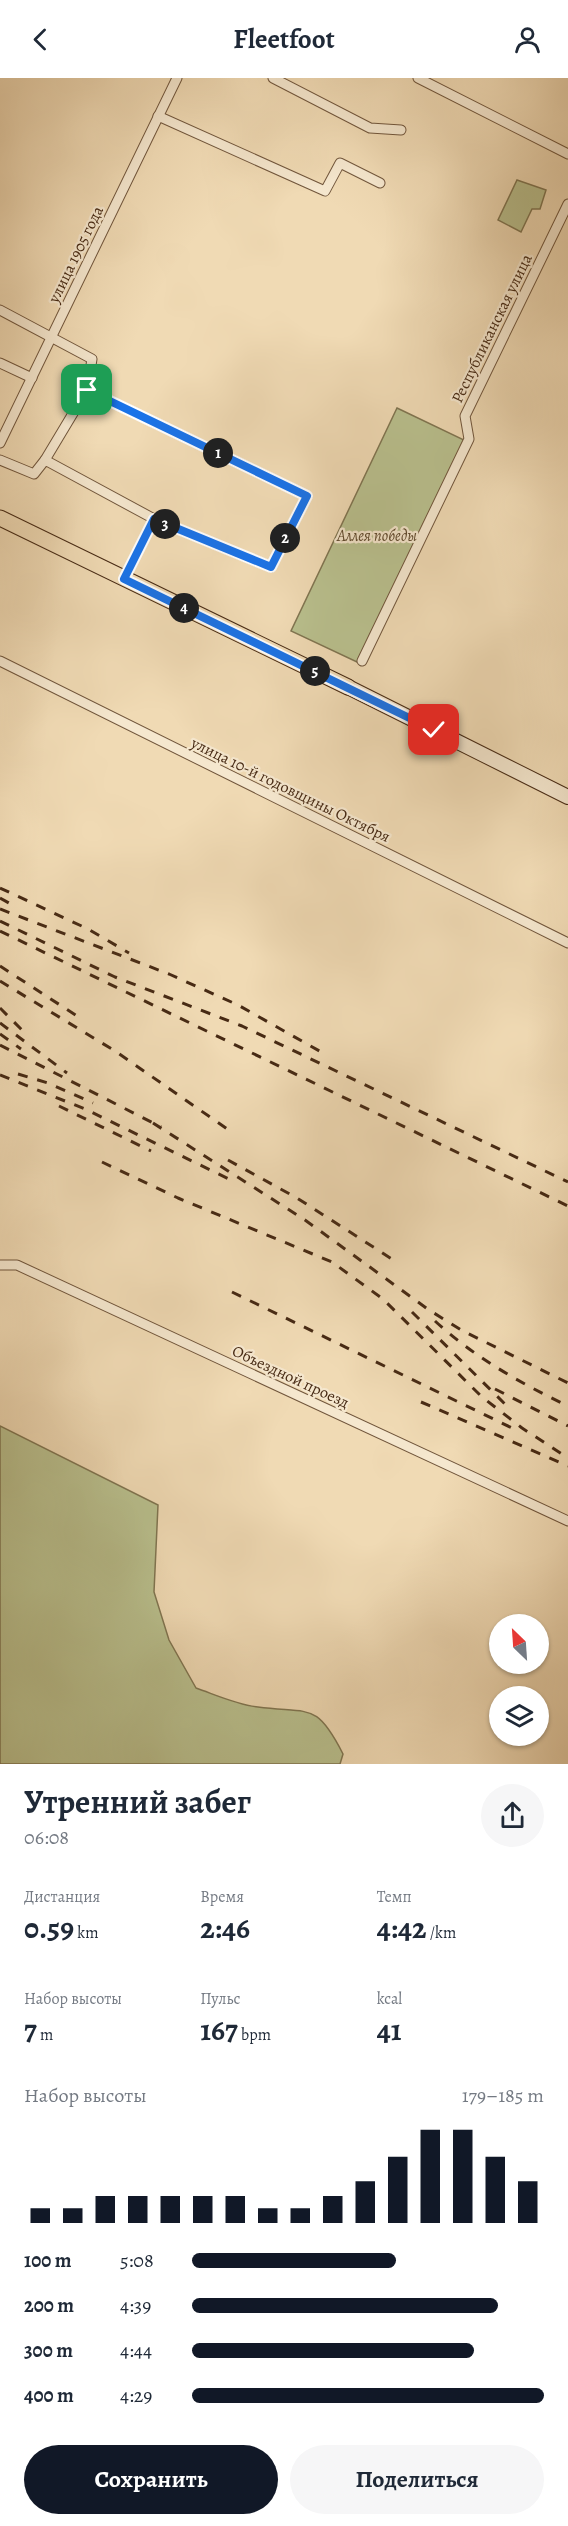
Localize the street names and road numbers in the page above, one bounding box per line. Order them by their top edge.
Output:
street label: улица 1905 года [42,202,109,308]
street label: Республиканская улица [446,250,538,407]
street label: улица 10-й годовщины Октября [186,732,394,848]
street label: Объездной проезд [228,1340,353,1414]

